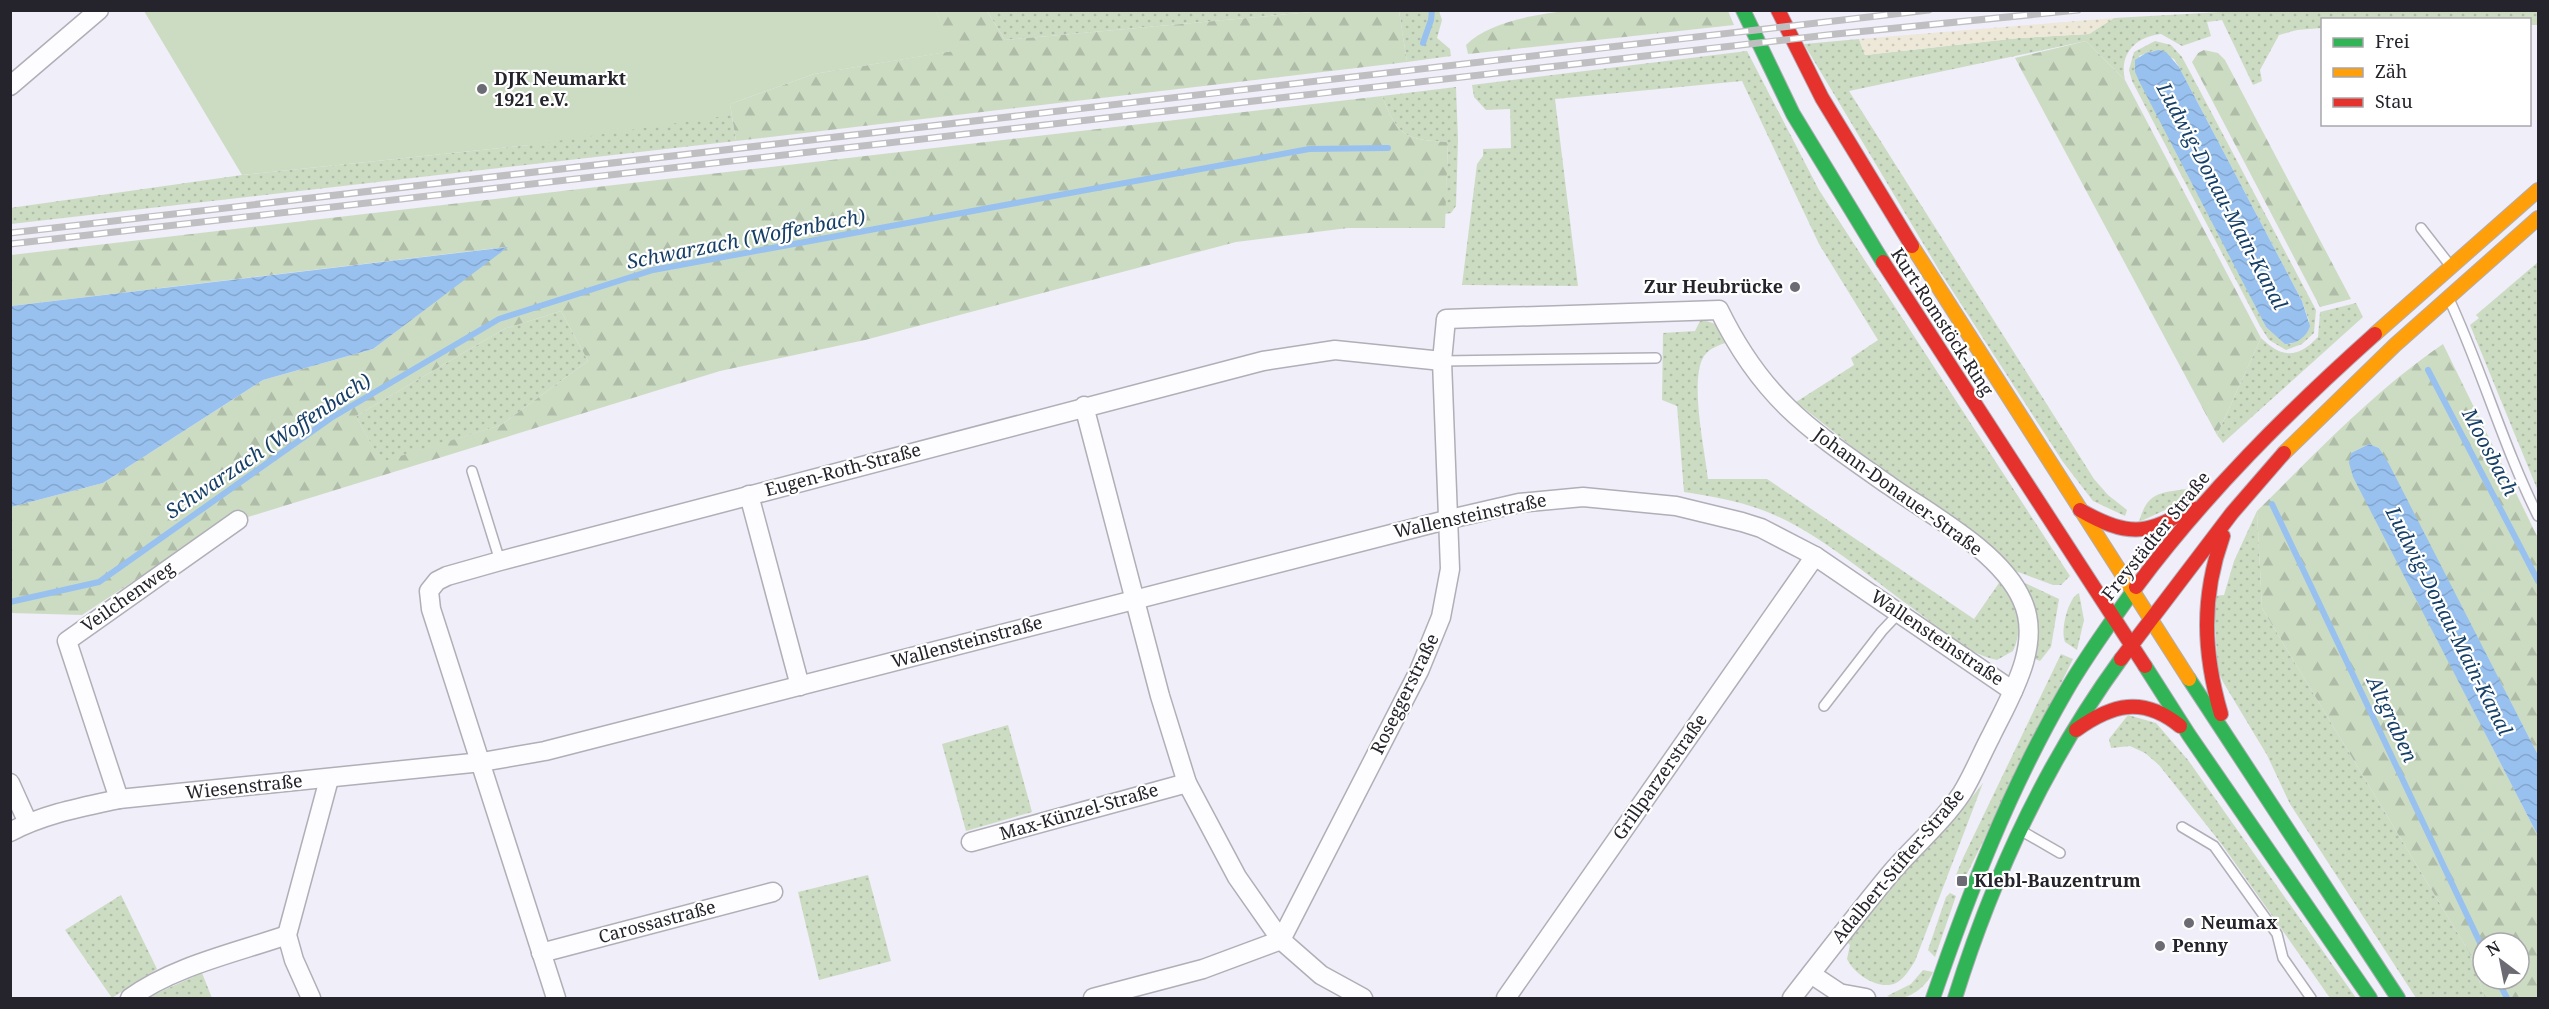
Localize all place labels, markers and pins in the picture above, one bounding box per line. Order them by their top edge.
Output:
place label: DJK Neumarkt 1921 e.V. [494,66,626,111]
marker: DJK Neumarkt 1921 e.V. [475,82,489,96]
place label: Zur Heubrücke [1644,274,1783,298]
marker: Zur Heubrücke [1788,280,1802,294]
place label: Klebl-Bauzentrum [1974,868,2141,892]
marker: Klebl-Bauzentrum [1955,874,1969,888]
place label: Neumax [2201,910,2278,934]
marker: Neumax [2182,916,2196,930]
place label: Penny [2172,933,2228,957]
marker: Penny [2153,939,2167,953]

